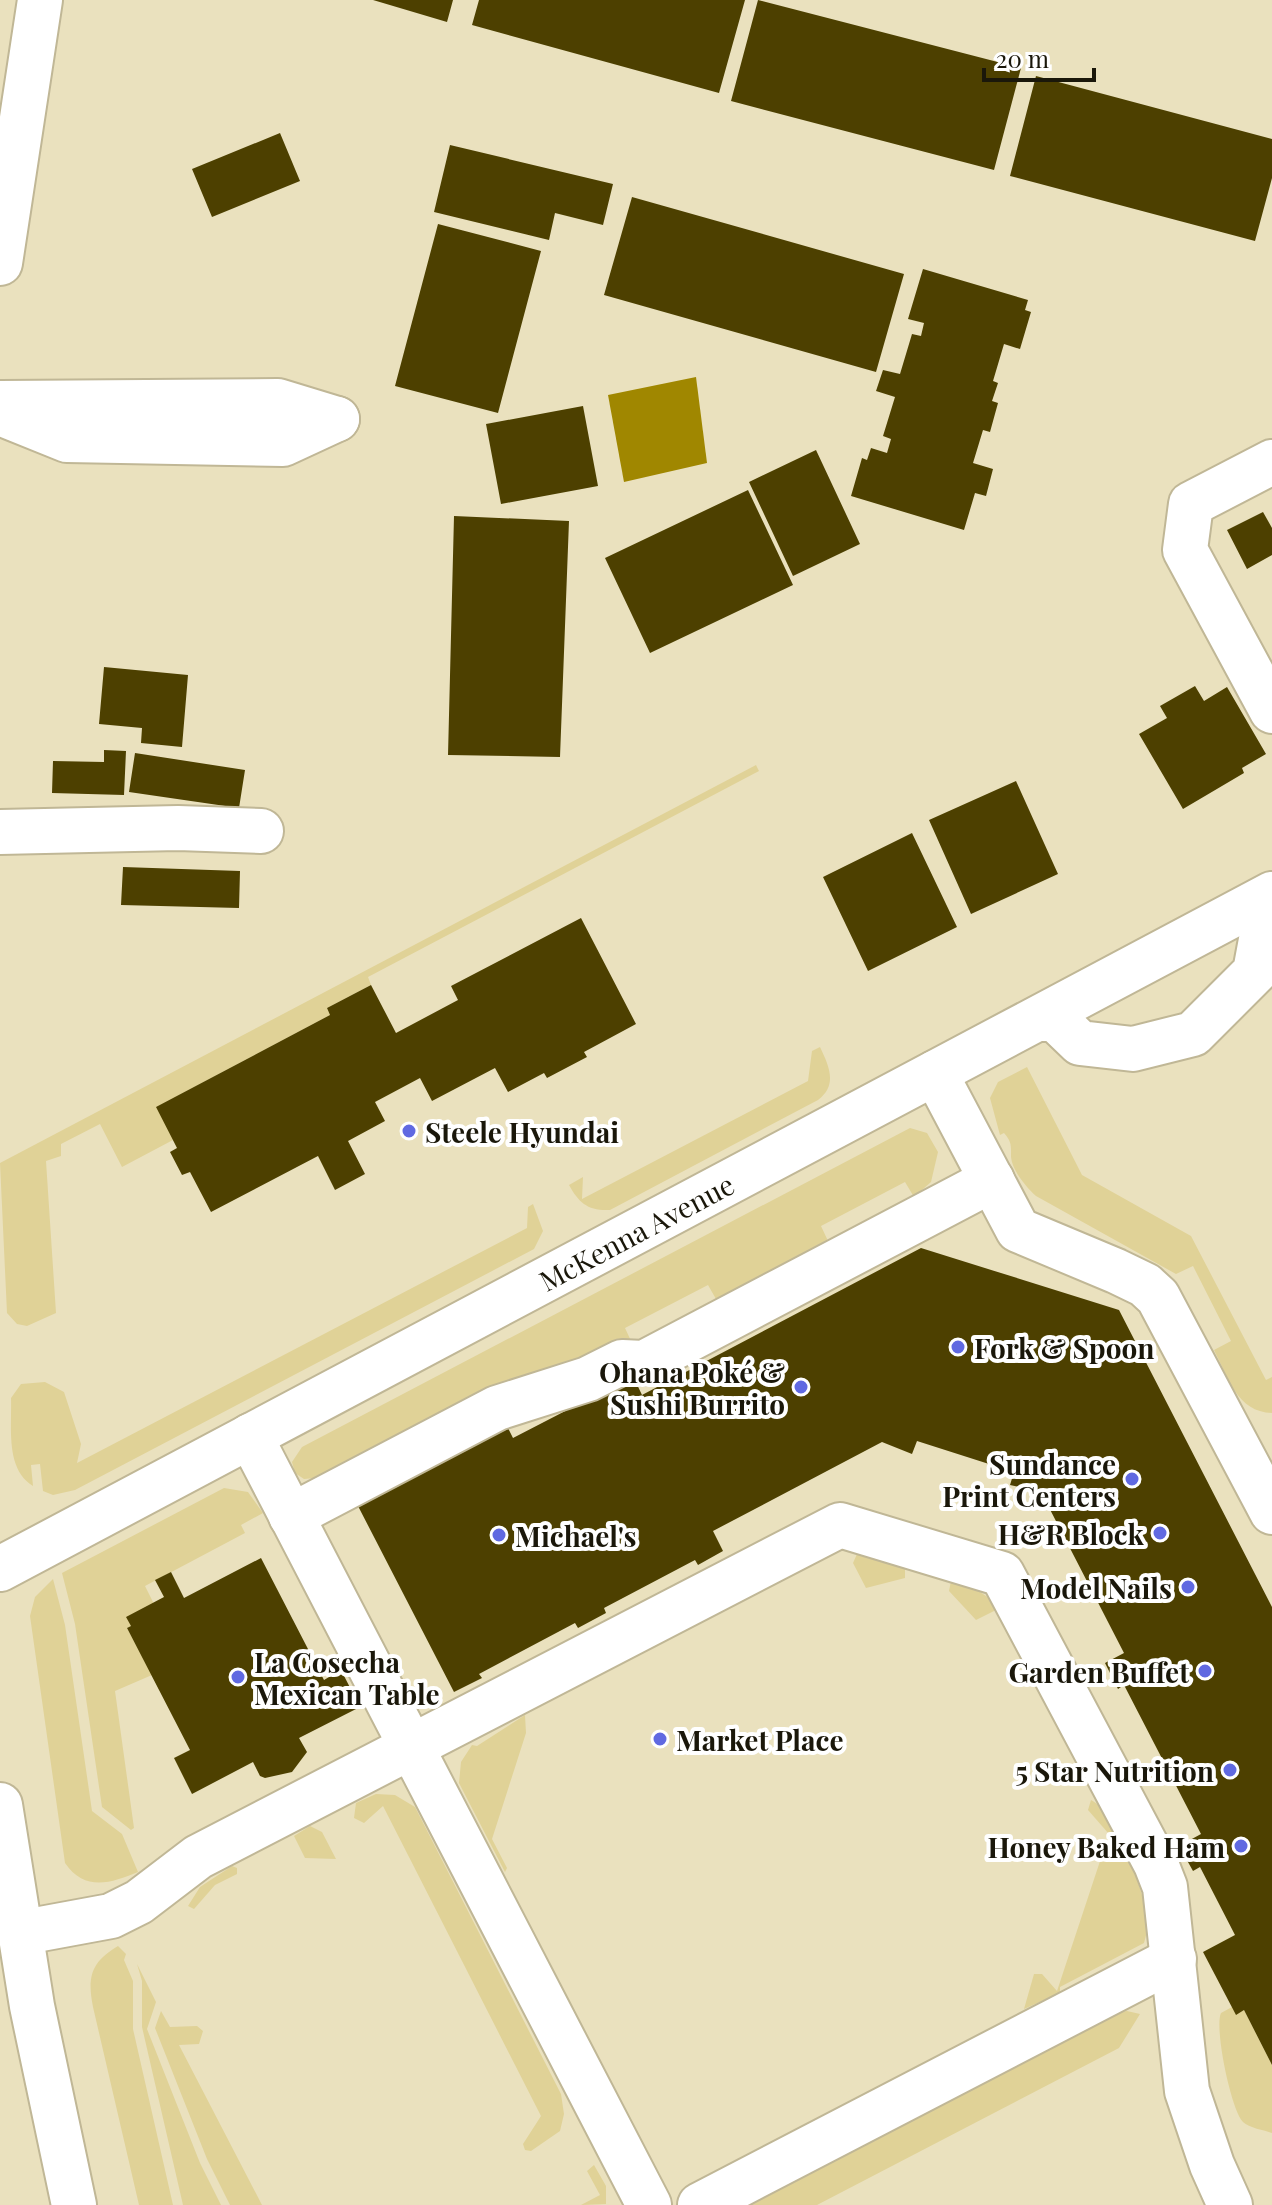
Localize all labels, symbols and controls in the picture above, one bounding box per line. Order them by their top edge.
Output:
scale bar [984,32,1094,82]
text: 20 m [996,42,1049,74]
place label: Steele Hyundai [425,1113,619,1150]
marker: Steele Hyundai [400,1122,418,1140]
street label: McKenna Avenue [532,1165,740,1298]
place label: Fork & Spoon [974,1329,1154,1366]
marker: Fork & Spoon [949,1338,967,1356]
place label: Ohana Poké & Sushi Burrito [599,1353,785,1422]
marker: Ohana Poké & Sushi Burrito [792,1378,810,1396]
place label: Sundance Print Centers [942,1445,1116,1514]
marker: Sundance Print Centers [1123,1470,1141,1488]
place label: H&R Block [998,1515,1145,1552]
place label: Michael's [515,1517,636,1554]
marker: H&R Block [1151,1524,1169,1542]
marker: Michael's [490,1526,508,1544]
place label: Model Nails [1020,1569,1172,1606]
marker: Model Nails [1179,1578,1197,1596]
place label: La Cosecha Mexican Table [254,1643,440,1712]
place label: Garden Buffet [1009,1653,1189,1690]
marker: Garden Buffet [1196,1662,1214,1680]
marker: La Cosecha Mexican Table [229,1668,247,1686]
place label: Market Place [676,1721,844,1758]
marker: Market Place [651,1730,669,1748]
place label: 5 Star Nutrition [1015,1752,1214,1789]
marker: 5 Star Nutrition [1221,1761,1239,1779]
place label: Honey Baked Ham [988,1828,1225,1865]
marker: Honey Baked Ham [1232,1837,1250,1855]

